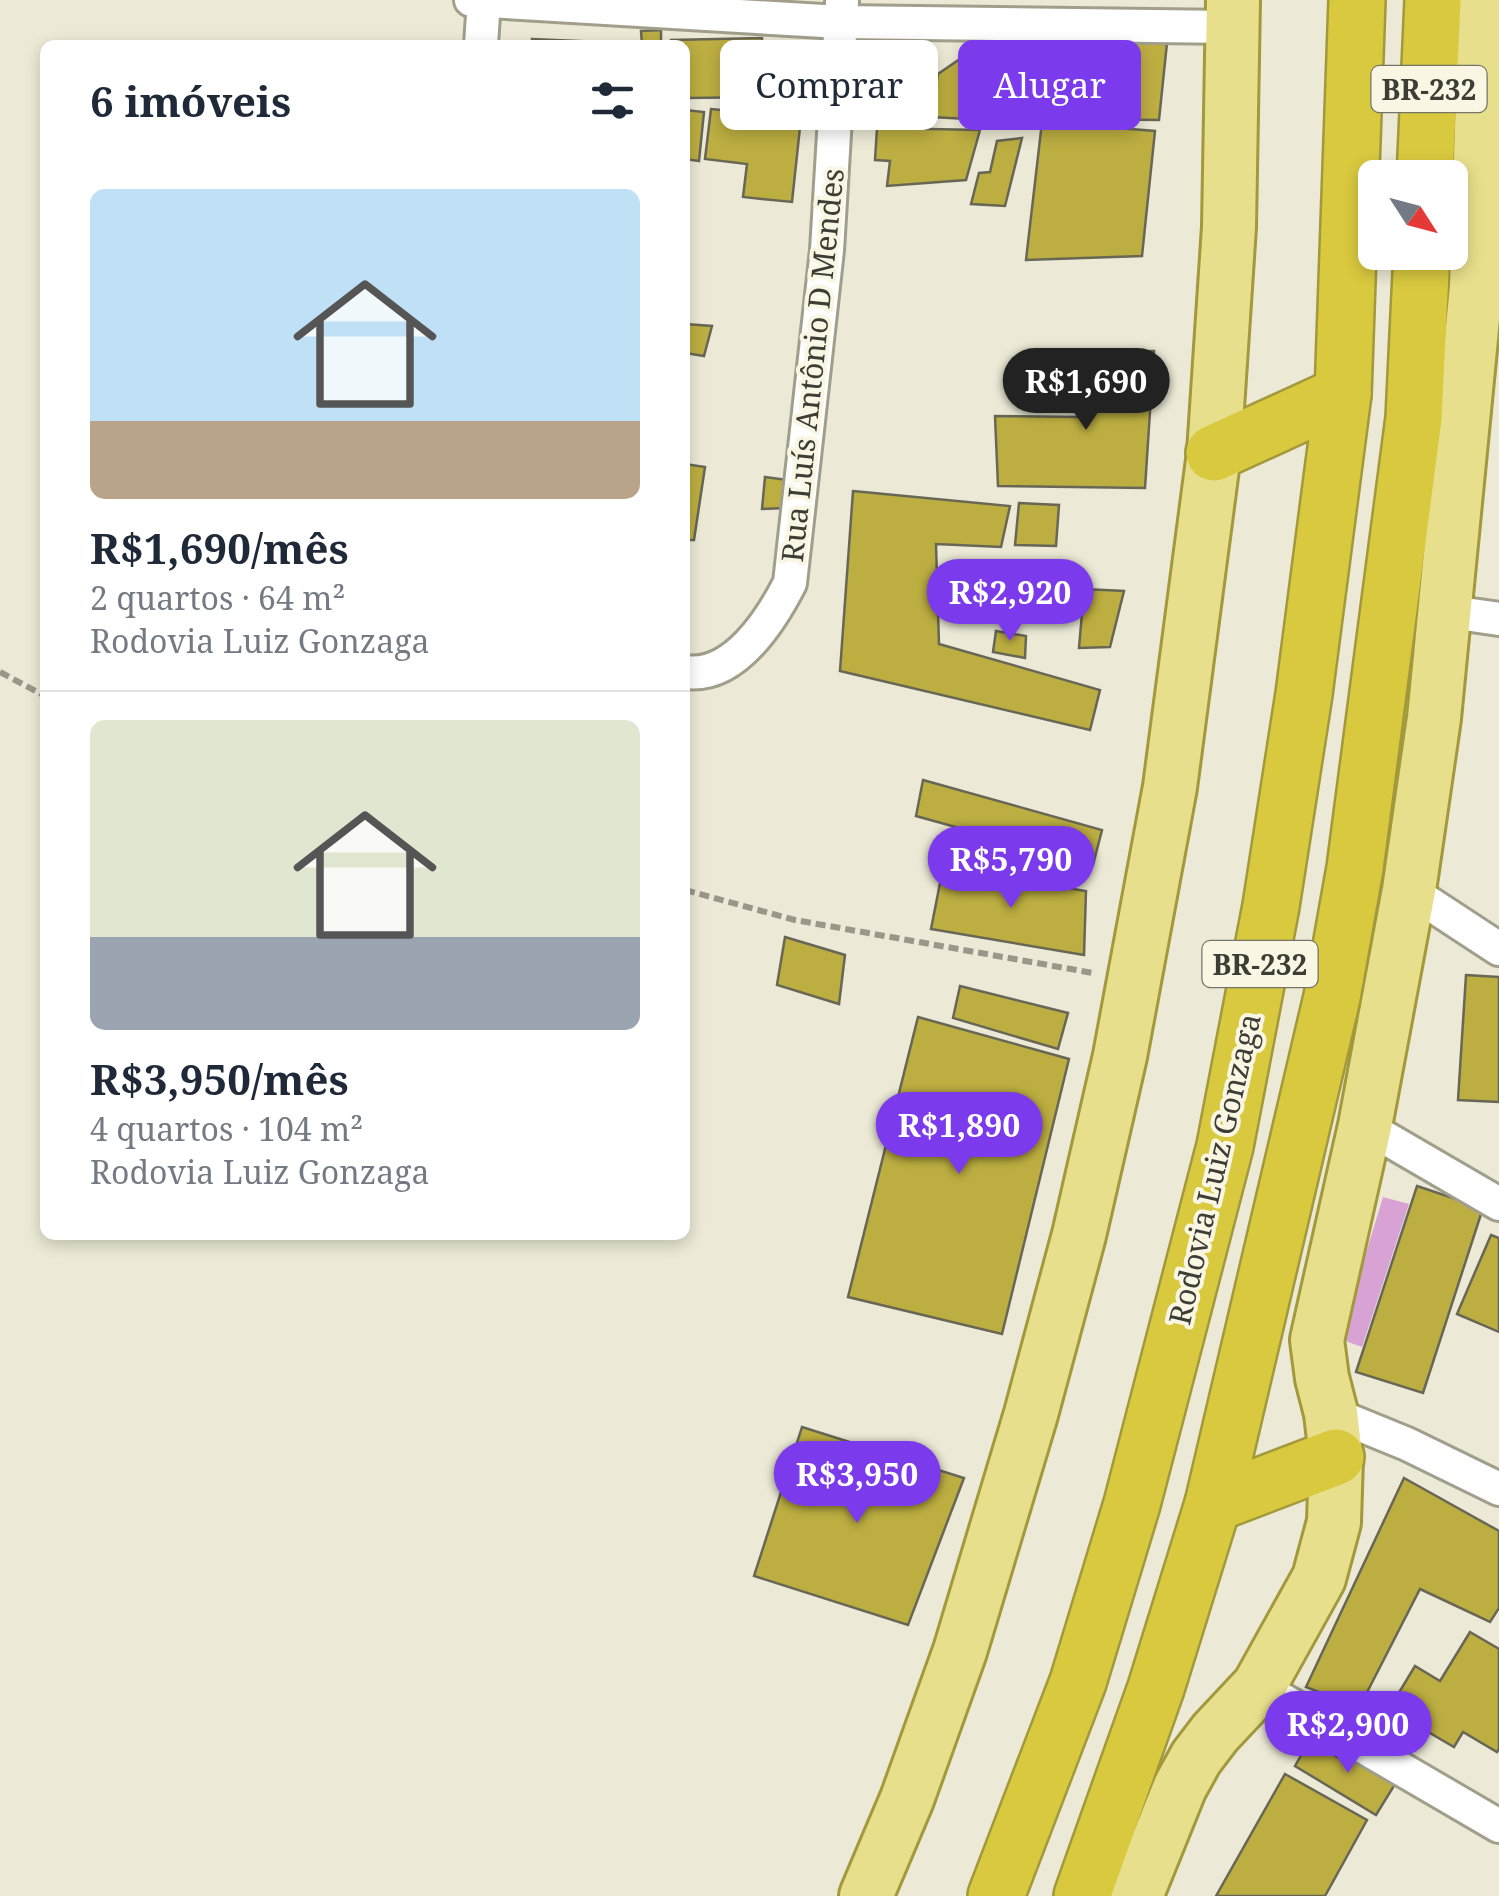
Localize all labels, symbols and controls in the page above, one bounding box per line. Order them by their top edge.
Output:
chip: Comprar [720,40,938,130]
chip: Alugar [958,40,1141,130]
road number: BR-232 [1372,66,1486,112]
text: 6 imóveis [90,72,291,129]
icon: filters [585,73,640,128]
north arrow [1358,160,1468,270]
map controls [1358,160,1468,270]
street label: Rua Luís Antônio D Mendes [771,166,853,564]
icon: home [275,254,455,434]
pin: R$1,690 [994,348,1178,433]
text: R$1,690 [1025,359,1147,402]
text: R$1,690/mês [90,519,349,576]
pin: R$2,920 [918,559,1102,644]
text: R$2,920 [949,570,1071,613]
text: 2 quartos · 64 m² [90,576,345,619]
text: Rodovia Luiz Gonzaga [90,619,429,662]
icon: home [275,785,455,965]
pin: R$5,790 [919,826,1103,911]
text: R$5,790 [950,837,1072,880]
road number: BR-232 [1202,941,1318,987]
street label: Rodovia Luiz Gonzaga [1158,1009,1270,1329]
text: R$3,950/mês [90,1050,349,1107]
pin: R$1,890 [867,1092,1051,1177]
text: R$1,890 [898,1103,1020,1146]
text: 4 quartos · 104 m² [90,1107,363,1150]
text: Rodovia Luiz Gonzaga [90,1150,429,1193]
pin: R$3,950 [765,1441,949,1526]
text: R$3,950 [796,1452,918,1495]
pin: R$2,900 [1256,1691,1440,1776]
text: R$2,900 [1287,1702,1409,1745]

